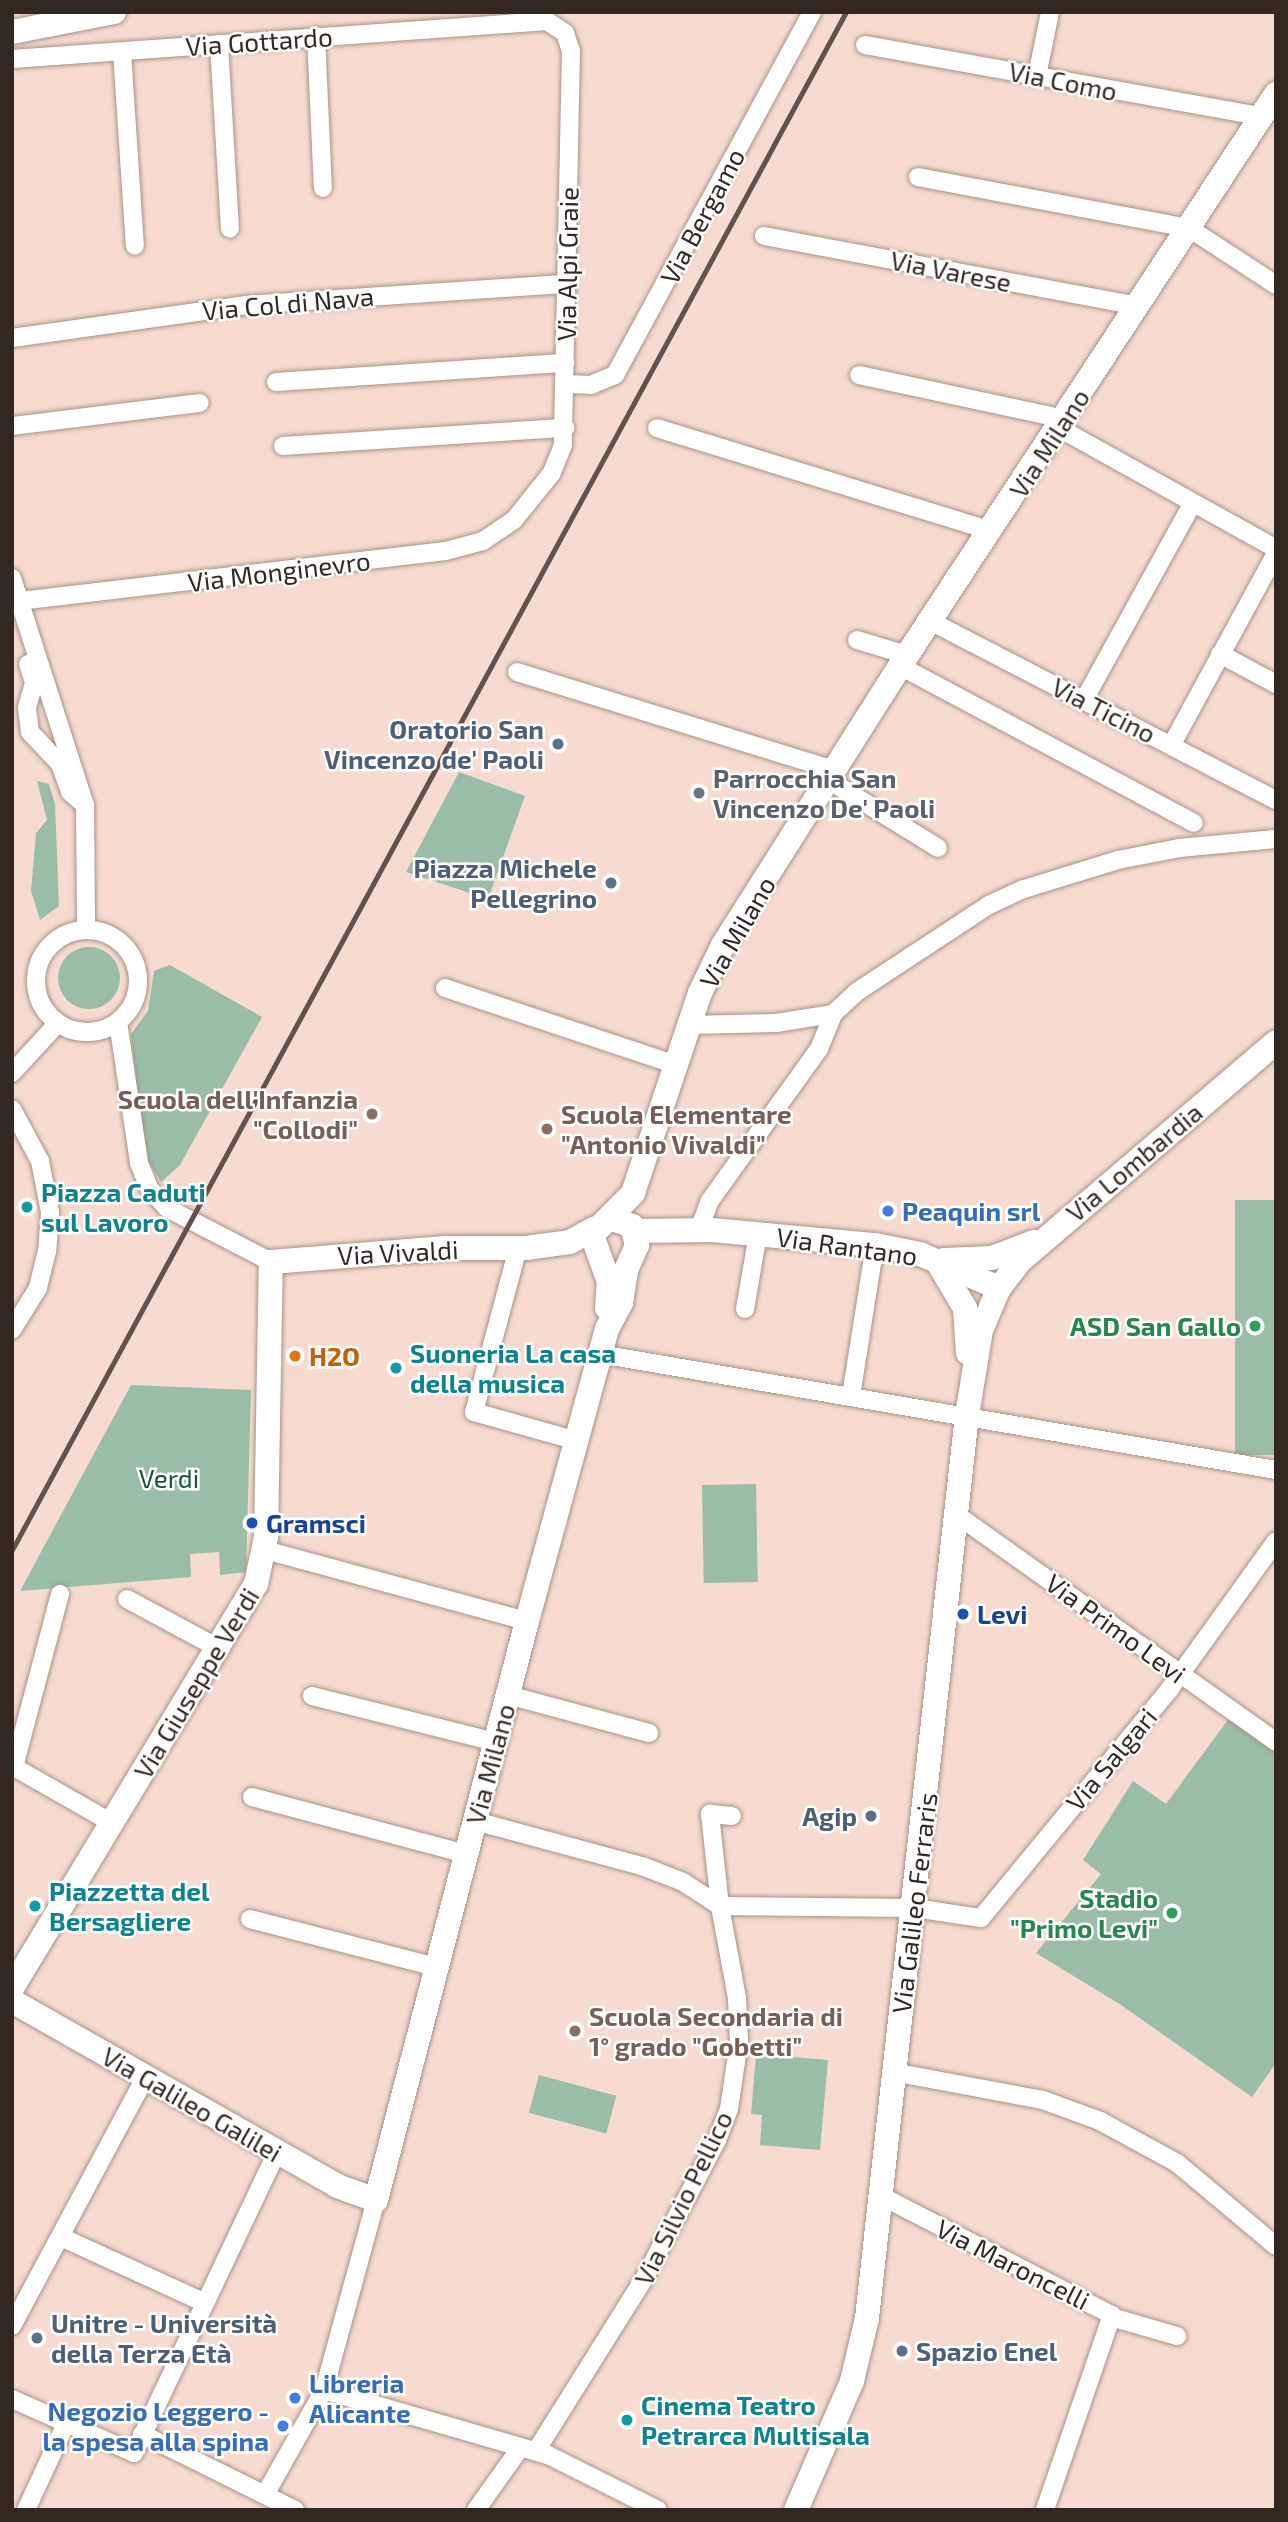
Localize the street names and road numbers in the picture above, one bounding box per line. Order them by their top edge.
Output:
street label: Via Gottardo [184,20,334,62]
street label: Via Como [1006,55,1120,107]
street label: Via Bergamo [653,143,751,289]
street label: Via Alpi Graie [550,186,584,342]
street label: Via Varese [888,244,1014,298]
street label: Via Col di Nava [200,280,376,326]
street label: Via Milano [1002,383,1096,503]
street label: Via Monginevro [186,544,372,598]
street label: Via Ticino [1047,670,1161,750]
street label: Via Milano [693,871,781,993]
street label: Via Lombardia [1060,1096,1208,1228]
street label: Via Rantano [775,1221,919,1271]
street label: Via Vivaldi [336,1233,460,1271]
street label: Via Primo Levi [1040,1567,1192,1689]
street label: Via Giuseppe Verdi [127,1582,265,1784]
street label: Via Milano [459,1700,521,1828]
street label: Via Salgari [1059,1701,1163,1817]
street label: Via Galileo Ferraris [885,1791,943,2015]
street label: Via Galileo Galilei [97,2040,287,2168]
street label: Via Silvio Pellico [627,2106,739,2290]
street label: Via Maroncelli [931,2212,1095,2316]

